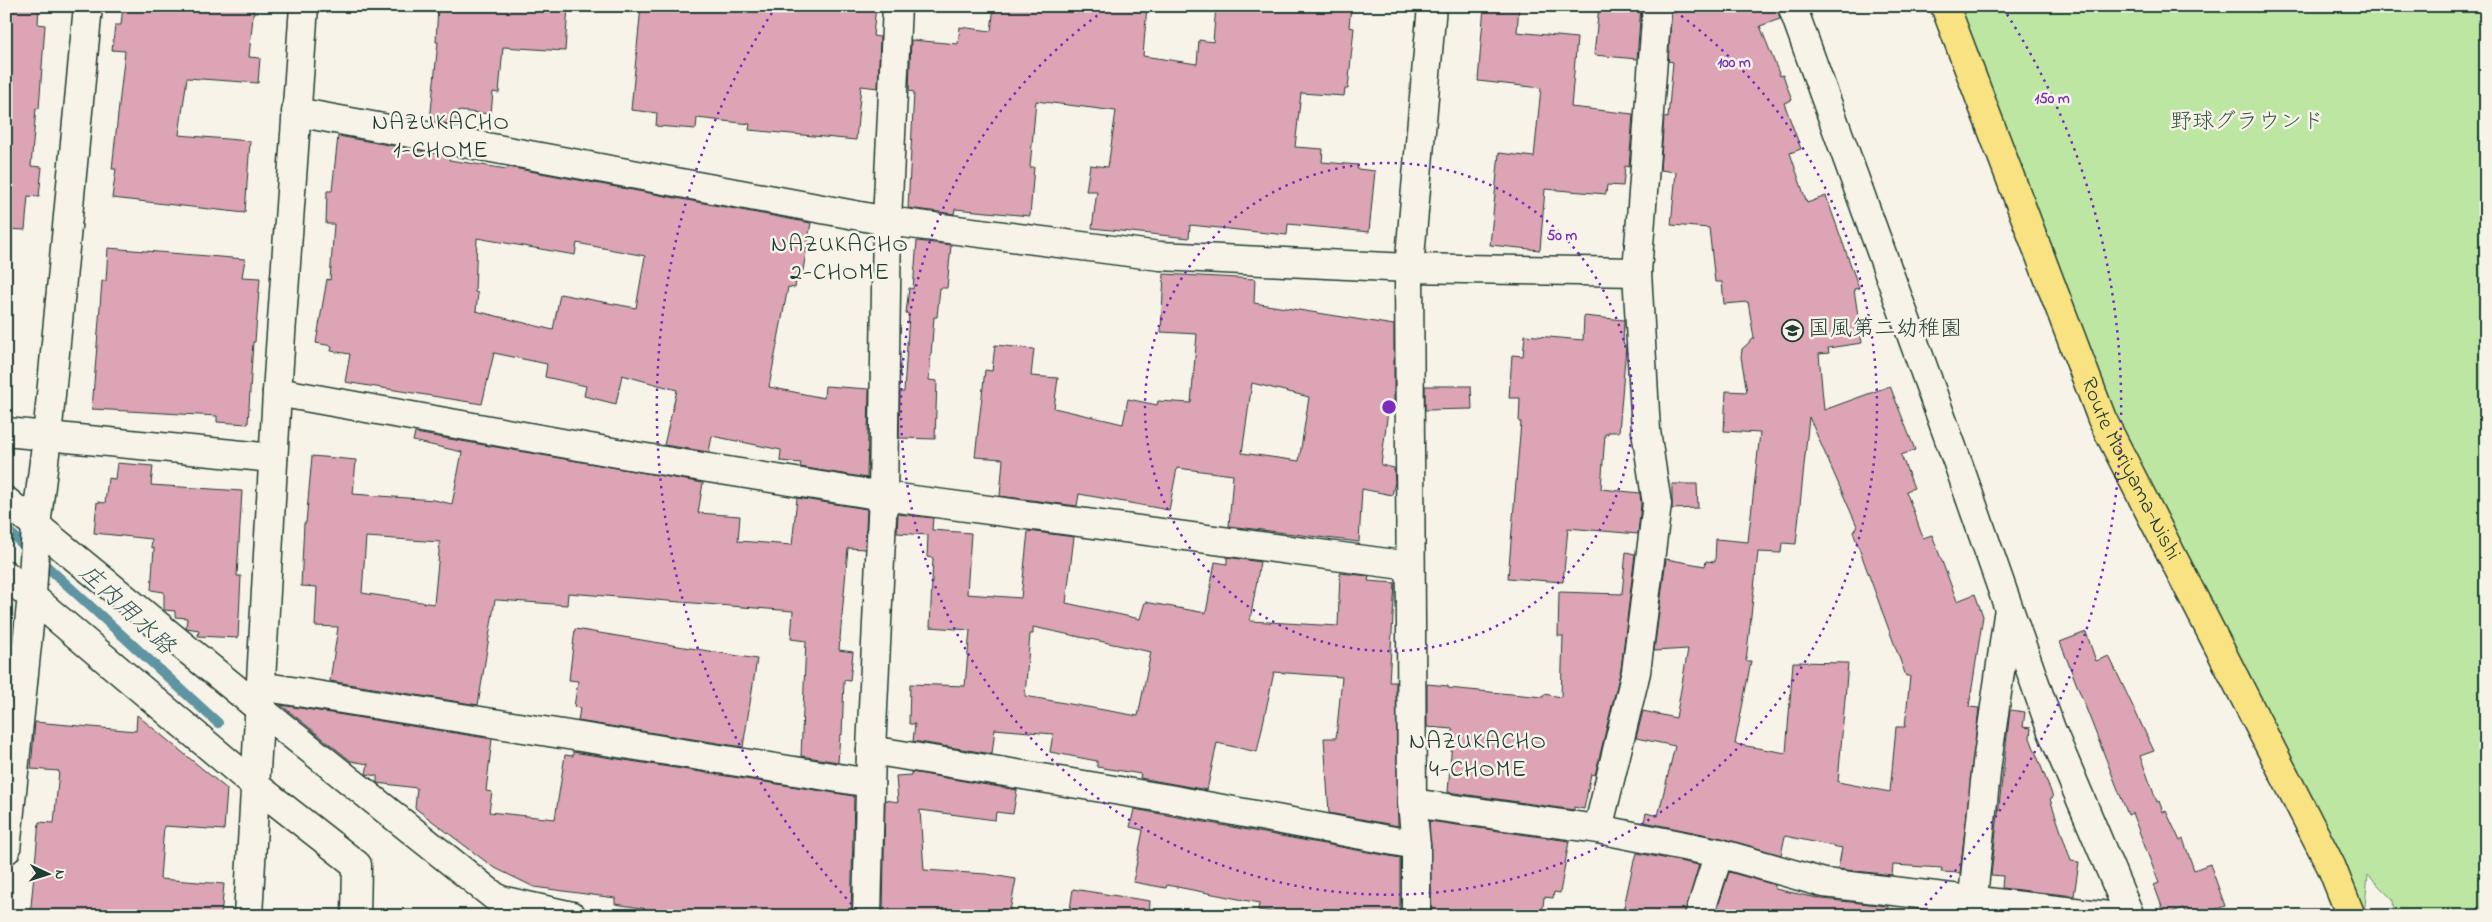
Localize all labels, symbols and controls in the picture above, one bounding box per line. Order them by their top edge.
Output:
text: 100 m [1717,52,1751,74]
text: 150 m [2034,88,2070,110]
district label: NAZUKACHO 1-CHOME [372,106,510,169]
park label: 野球グラウンド [2170,107,2324,139]
text: 50 m [1547,225,1578,247]
district label: NAZUKACHO 2-CHOME [771,228,909,291]
place label: 国風第二幼稚園 [1808,314,1962,346]
school or university icon: 国風第二幼稚園 [1780,318,1804,342]
street label: Route Moriyama-Nishi [2072,373,2188,566]
centre of rings [1380,398,1398,416]
water label: 庄内用水路 [70,557,183,666]
district label: NAZUKACHO 4-CHOME [1409,725,1547,788]
north arrow [22,850,72,900]
text: N [49,869,70,880]

